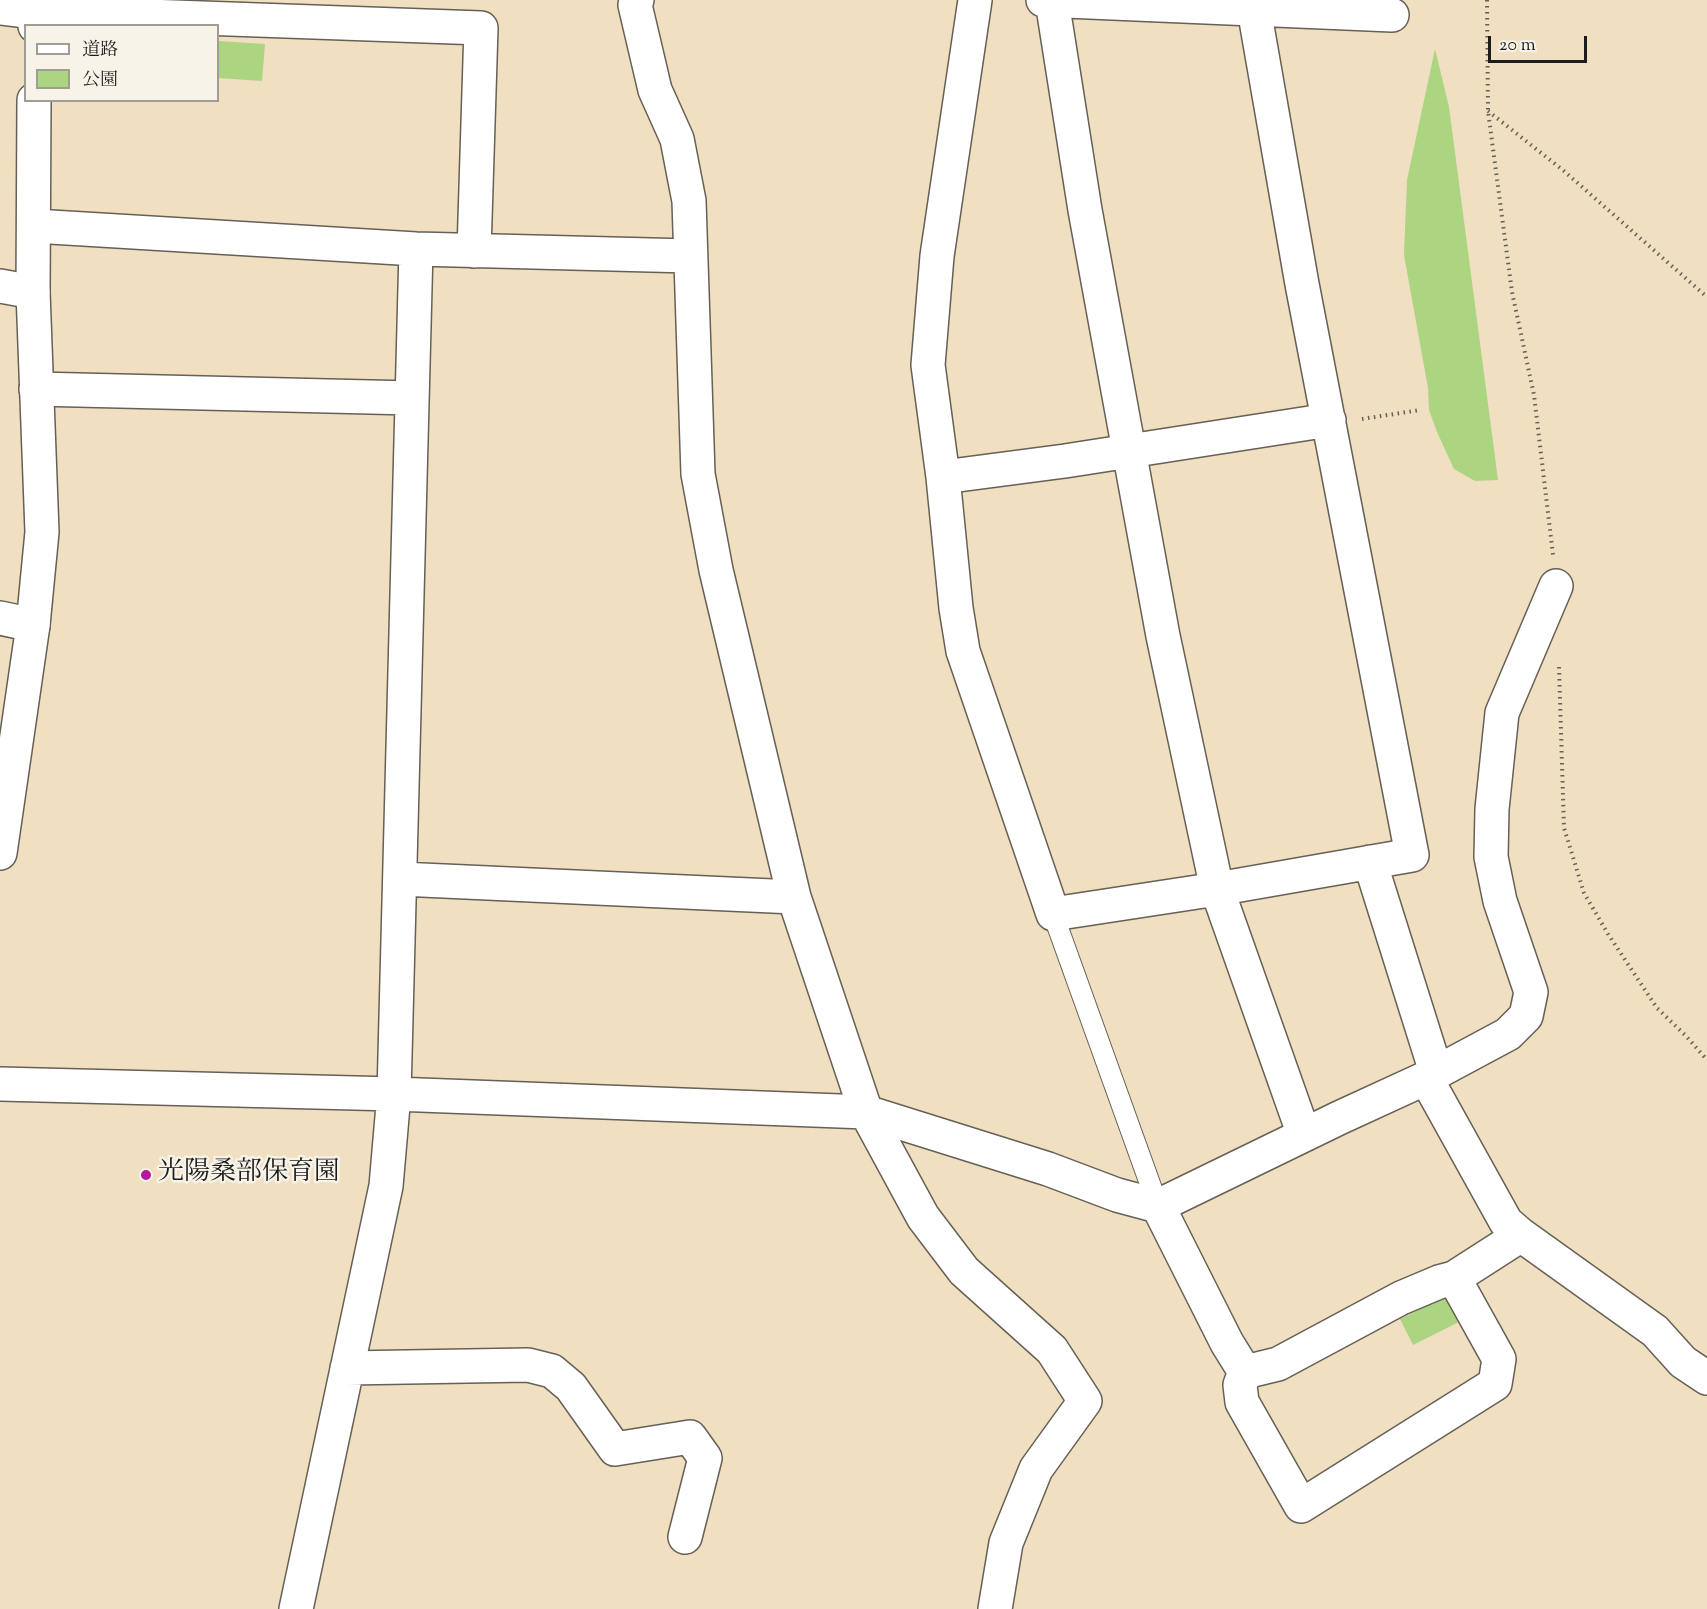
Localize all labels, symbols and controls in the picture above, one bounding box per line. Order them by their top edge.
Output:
legend [24,24,219,102]
scale bar [1491,24,1590,62]
text: 20 m [1499,33,1536,59]
text: 道路 [82,38,118,64]
text: 公園 [82,68,118,94]
place label: 光陽桑部保育園 [158,1159,340,1191]
marker: 光陽桑部保育園 [139,1168,153,1182]

